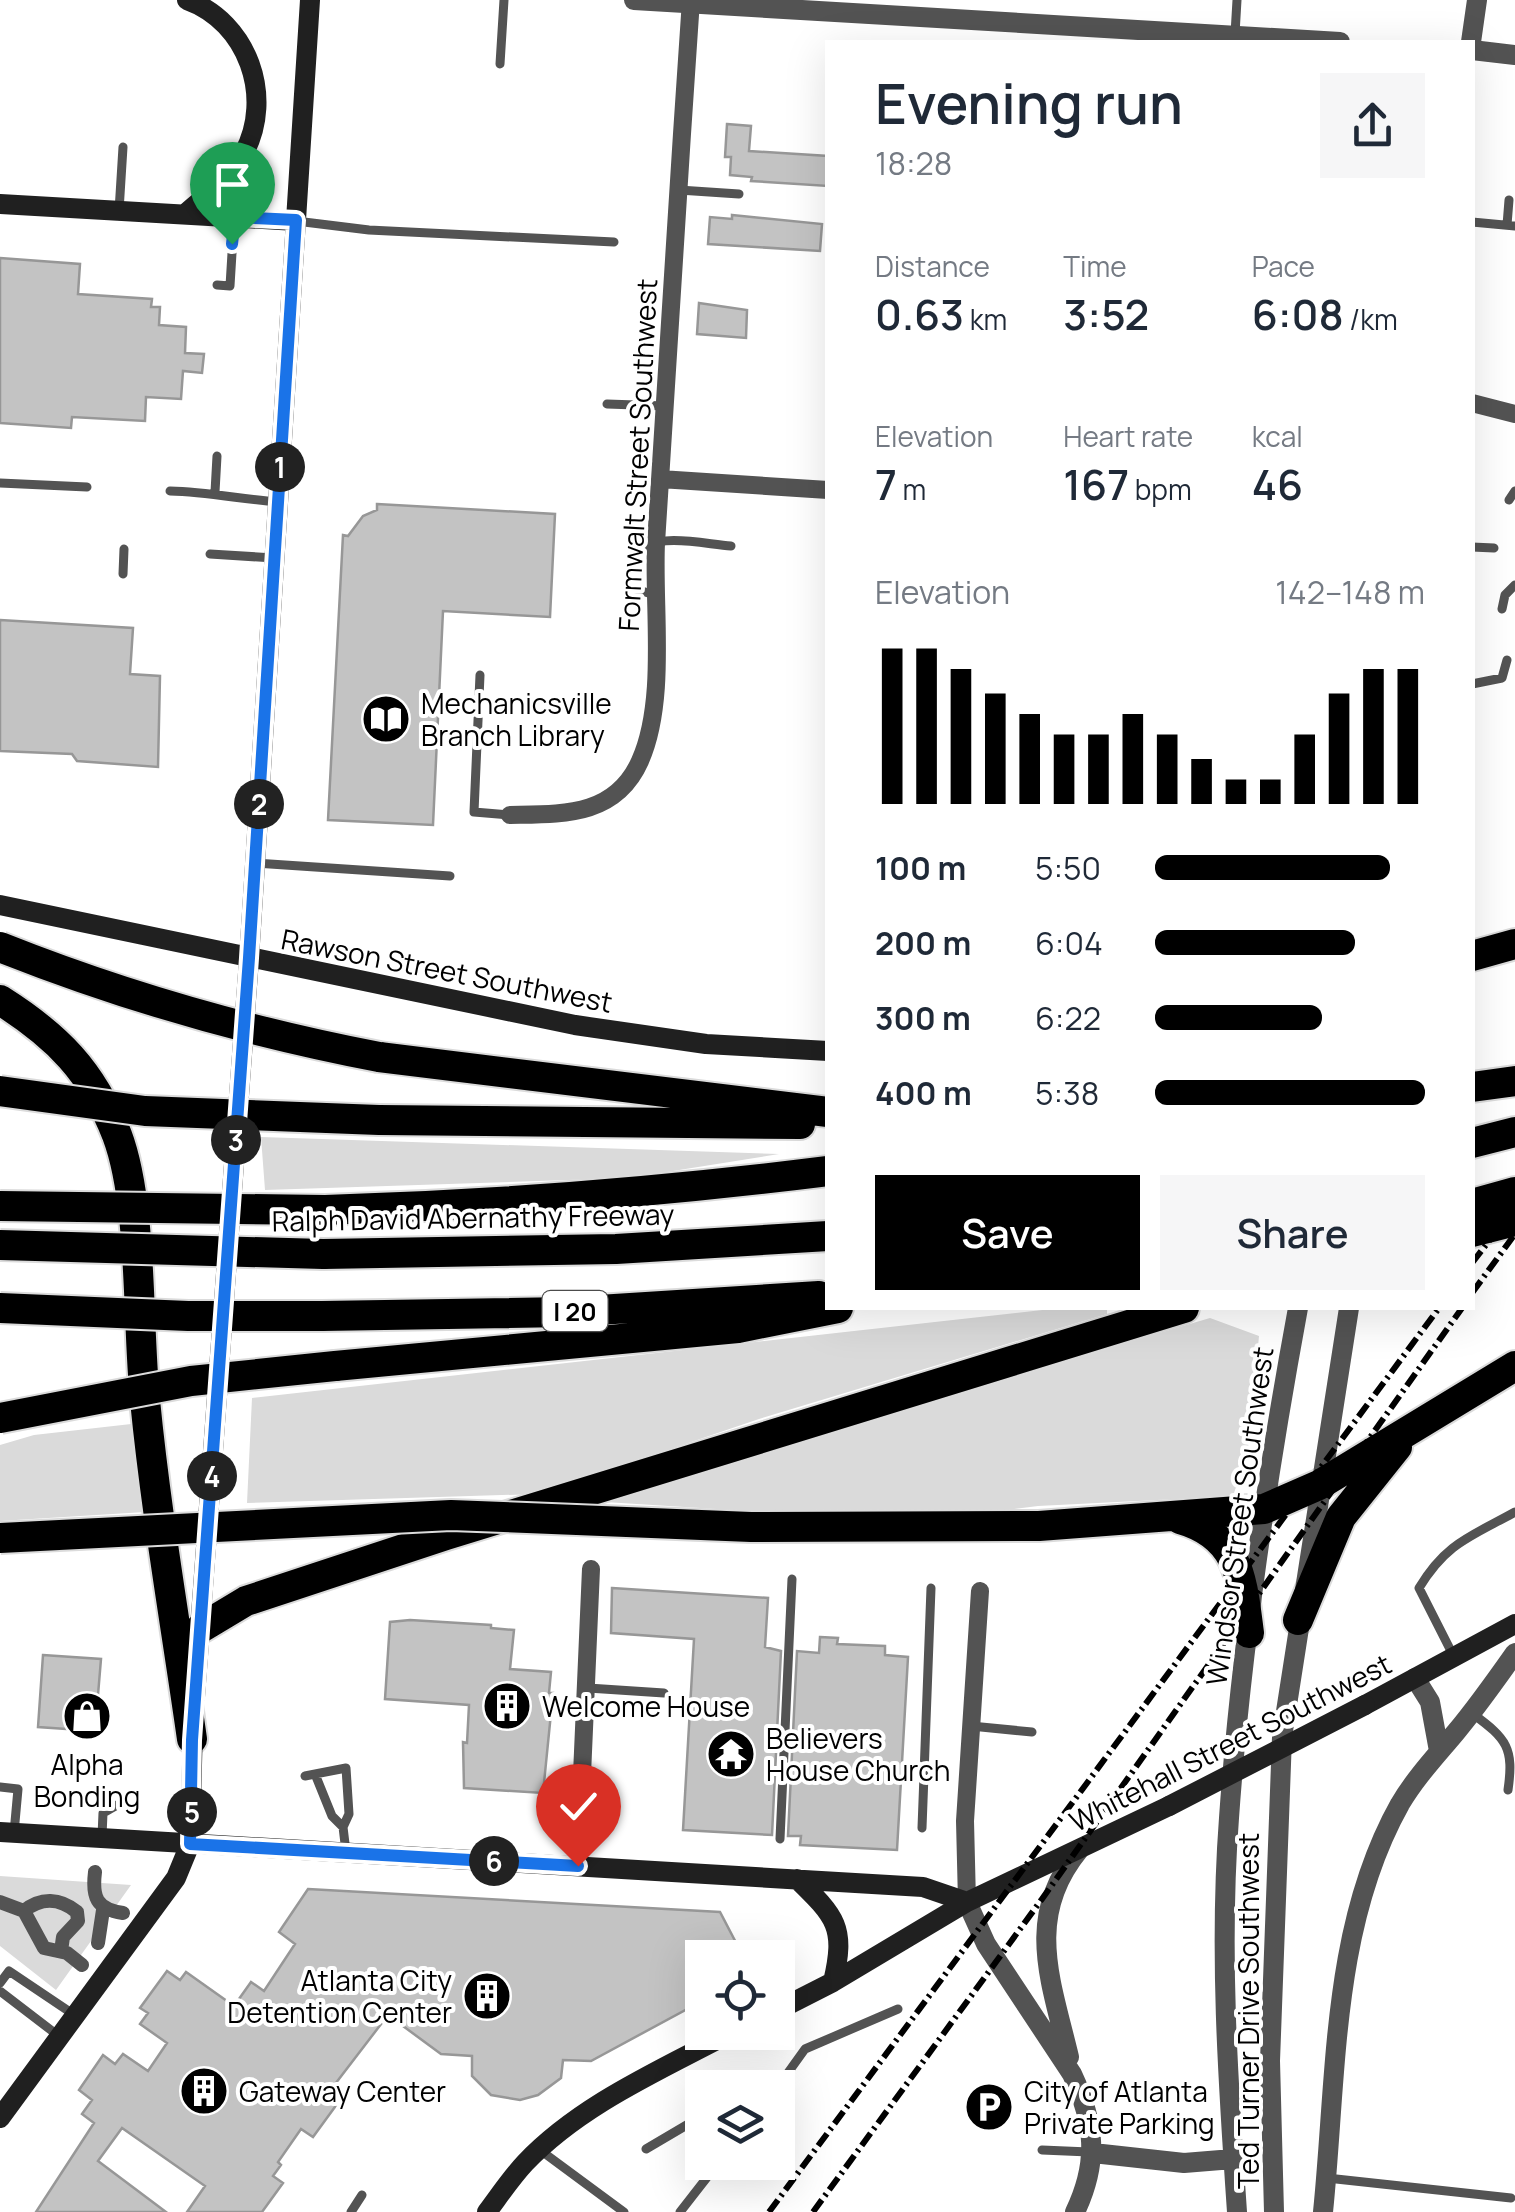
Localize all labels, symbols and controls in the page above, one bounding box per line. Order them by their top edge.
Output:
text: Evening run [875,65,1183,141]
button: share [1320,73,1425,178]
text: 18:28 [875,141,952,185]
pin [190,142,275,245]
icon: arrive [205,157,260,212]
text: Distance [875,247,990,285]
text: Time [1063,247,1127,285]
text: Pace [1252,247,1315,285]
street label: Formwalt Street Southwest [609,278,665,632]
text: 0.63 [875,285,964,343]
text: 3:52 [1063,285,1149,343]
text: 6:08 [1252,285,1344,343]
text: km [964,300,1007,338]
text: /km [1344,300,1398,338]
text: Elevation [875,417,993,455]
text: Heart rate [1063,417,1193,455]
text: kcal [1252,417,1303,455]
pin: 1 [255,442,305,492]
text: 1 [274,448,286,486]
text: 7 [875,455,897,513]
text: 167 [1063,455,1129,513]
text: 46 [1252,455,1303,513]
text: m [897,470,926,508]
text: bpm [1129,470,1192,508]
text: Elevation [875,570,1010,614]
text: 142–148 m [1275,570,1425,614]
place label: Mechanicsville Branch Library [421,684,612,754]
library icon: Mechanicsville Branch Library [360,693,412,745]
pin: 2 [234,779,284,829]
text: 2 [251,785,267,823]
text: 100 m [875,846,966,890]
text: 5:50 [1035,846,1101,890]
street label: Rawson Street Southwest [278,919,616,1021]
text: 200 m [875,921,971,965]
text: 6:04 [1035,921,1103,965]
text: 300 m [875,996,971,1040]
text: 6:22 [1035,996,1101,1040]
text: 400 m [875,1071,972,1115]
text: 5:38 [1035,1071,1099,1115]
pin: 3 [211,1115,261,1165]
text: 3 [228,1121,244,1159]
button: Save [875,1175,1140,1290]
button: Share [1160,1175,1425,1290]
street label: Ralph David Abernathy Freeway [271,1194,675,1240]
road number: I 20 [542,1291,608,1331]
street label: Windsor Street Southwest [1196,1344,1282,1688]
pin: 4 [187,1451,237,1501]
text: 4 [203,1457,221,1495]
street label: Whitehall Street Southwest [1063,1644,1397,1840]
building icon: Welcome House [481,1680,533,1732]
place label: Welcome House [542,1687,750,1725]
shop icon: Alpha Bonding [61,1690,113,1742]
place label: Believers House Church [766,1719,950,1789]
temple icon: Believers House Church [705,1728,757,1780]
place label: Alpha Bonding [34,1745,140,1815]
pin [536,1764,621,1867]
icon: check [551,1779,606,1834]
pin: 5 [167,1787,217,1837]
text: 5 [184,1793,200,1831]
street label: Ted Turner Drive Southwest [1229,1833,1267,2189]
pin: 6 [469,1836,519,1886]
text: 6 [485,1842,503,1880]
map controls [685,1940,795,2180]
button: locate [685,1940,795,2050]
place label: Atlanta City Detention Center [227,1961,452,2031]
building icon: Atlanta City Detention Center [461,1970,513,2022]
building icon: Gateway Center [178,2065,230,2117]
button: layers [685,2070,795,2180]
place label: Gateway Center [239,2072,446,2110]
place label: City of Atlanta Private Parking [1024,2072,1215,2142]
parking icon: City of Atlanta Private Parking [963,2081,1015,2133]

